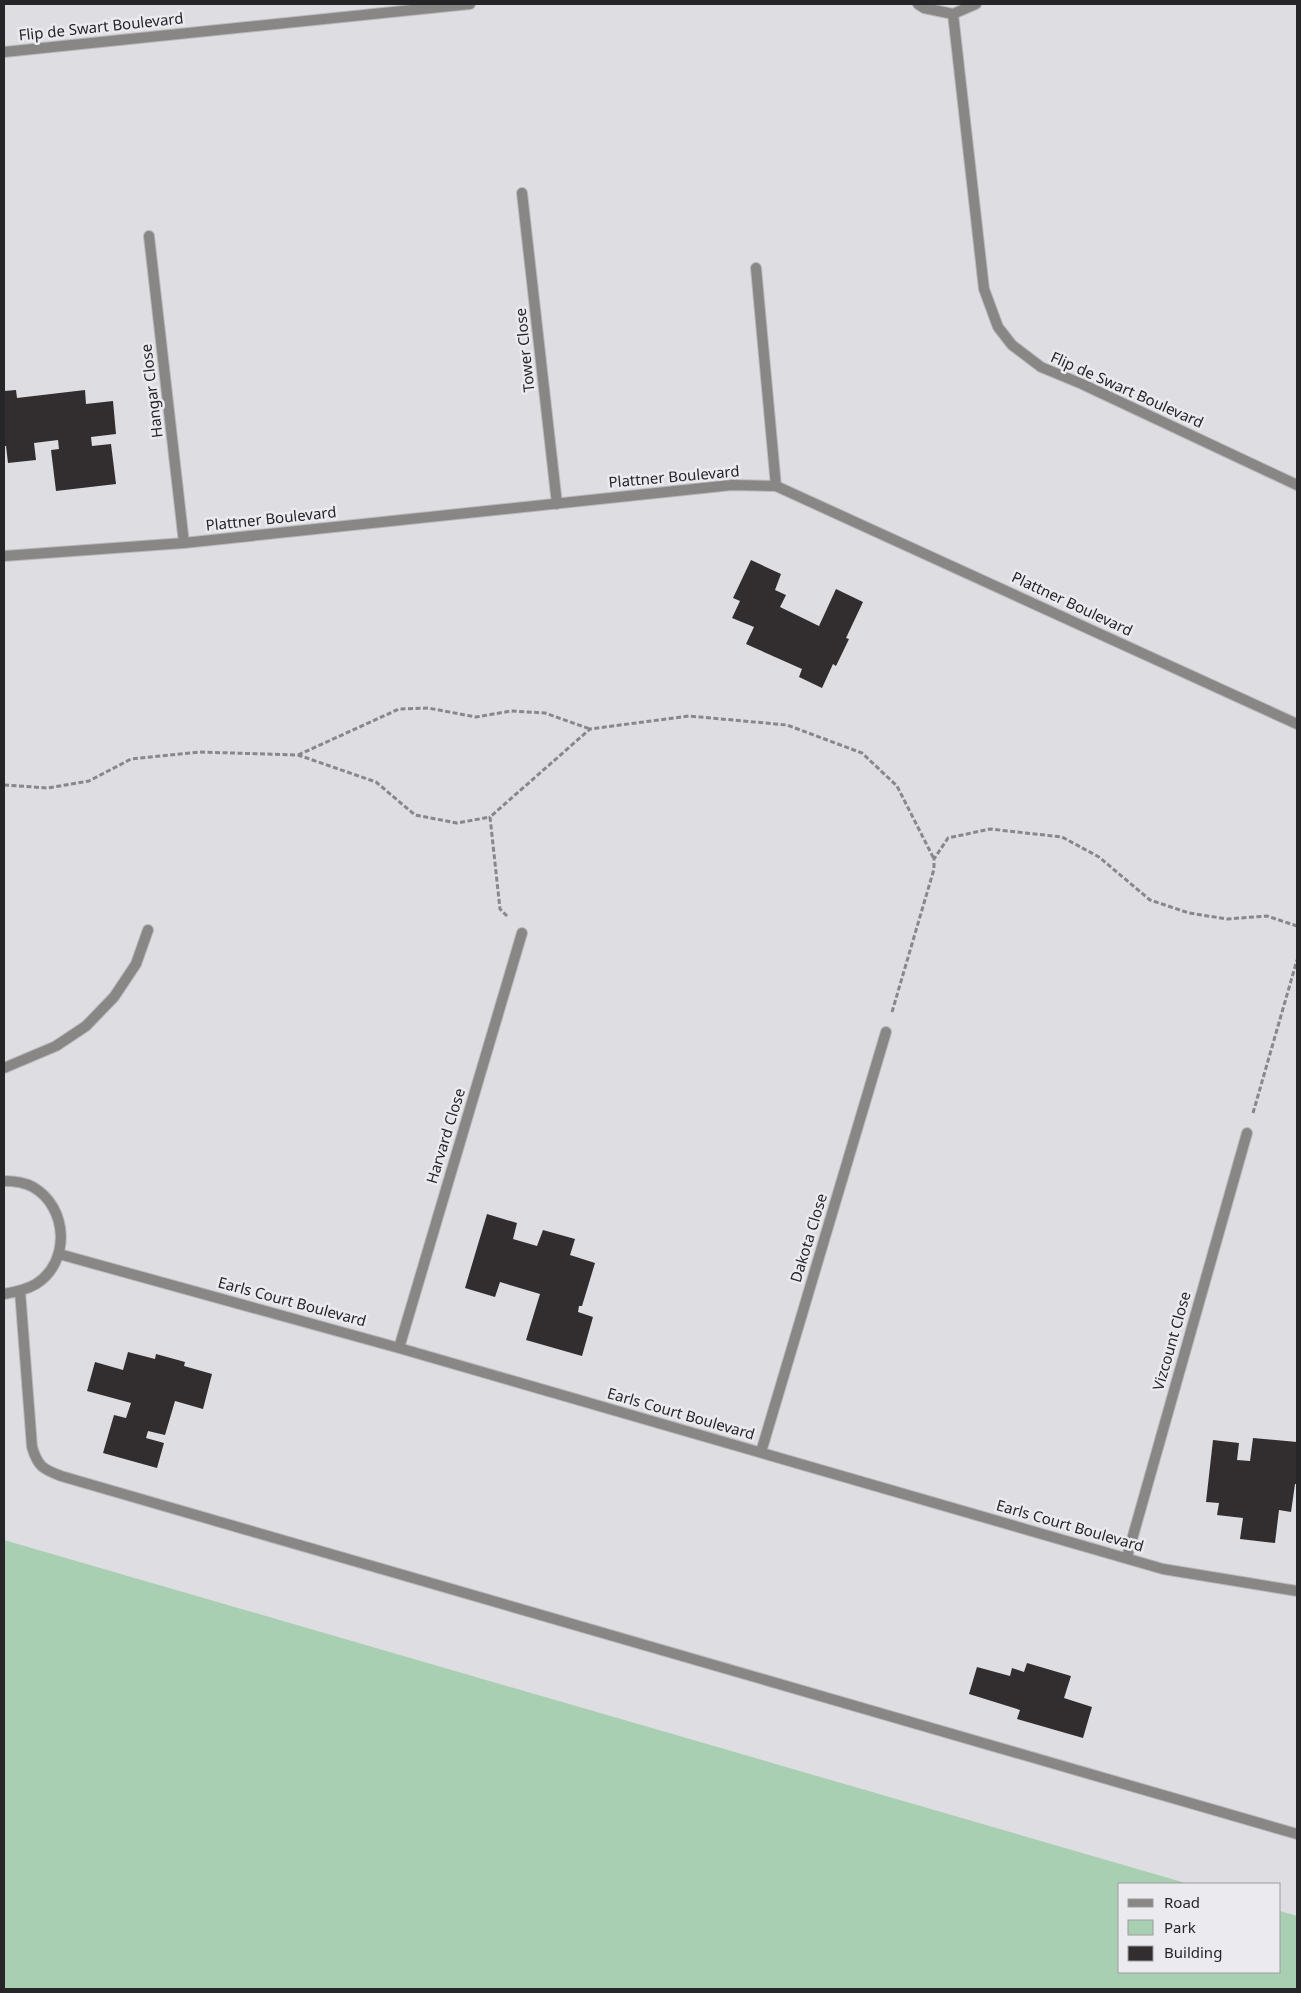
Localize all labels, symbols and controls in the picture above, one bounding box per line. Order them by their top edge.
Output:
street label: Flip de Swart Boulevard [18,7,184,45]
street label: Tower Close [510,307,538,393]
street label: Hangar Close [135,343,167,439]
street label: Flip de Swart Boulevard [1048,346,1207,432]
street label: Plattner Boulevard [608,460,740,492]
street label: Plattner Boulevard [205,501,337,535]
street label: Plattner Boulevard [1009,566,1136,640]
street label: Harvard Close [421,1086,469,1186]
street label: Dakota Close [785,1191,831,1285]
street label: Earls Court Boulevard [216,1272,369,1330]
street label: Vizcount Close [1147,1289,1195,1393]
street label: Earls Court Boulevard [605,1382,757,1444]
street label: Earls Court Boulevard [994,1494,1146,1556]
legend [1118,1883,1281,1973]
text: Road [1164,1892,1200,1912]
text: Park [1164,1917,1196,1937]
text: Building [1164,1942,1222,1962]

